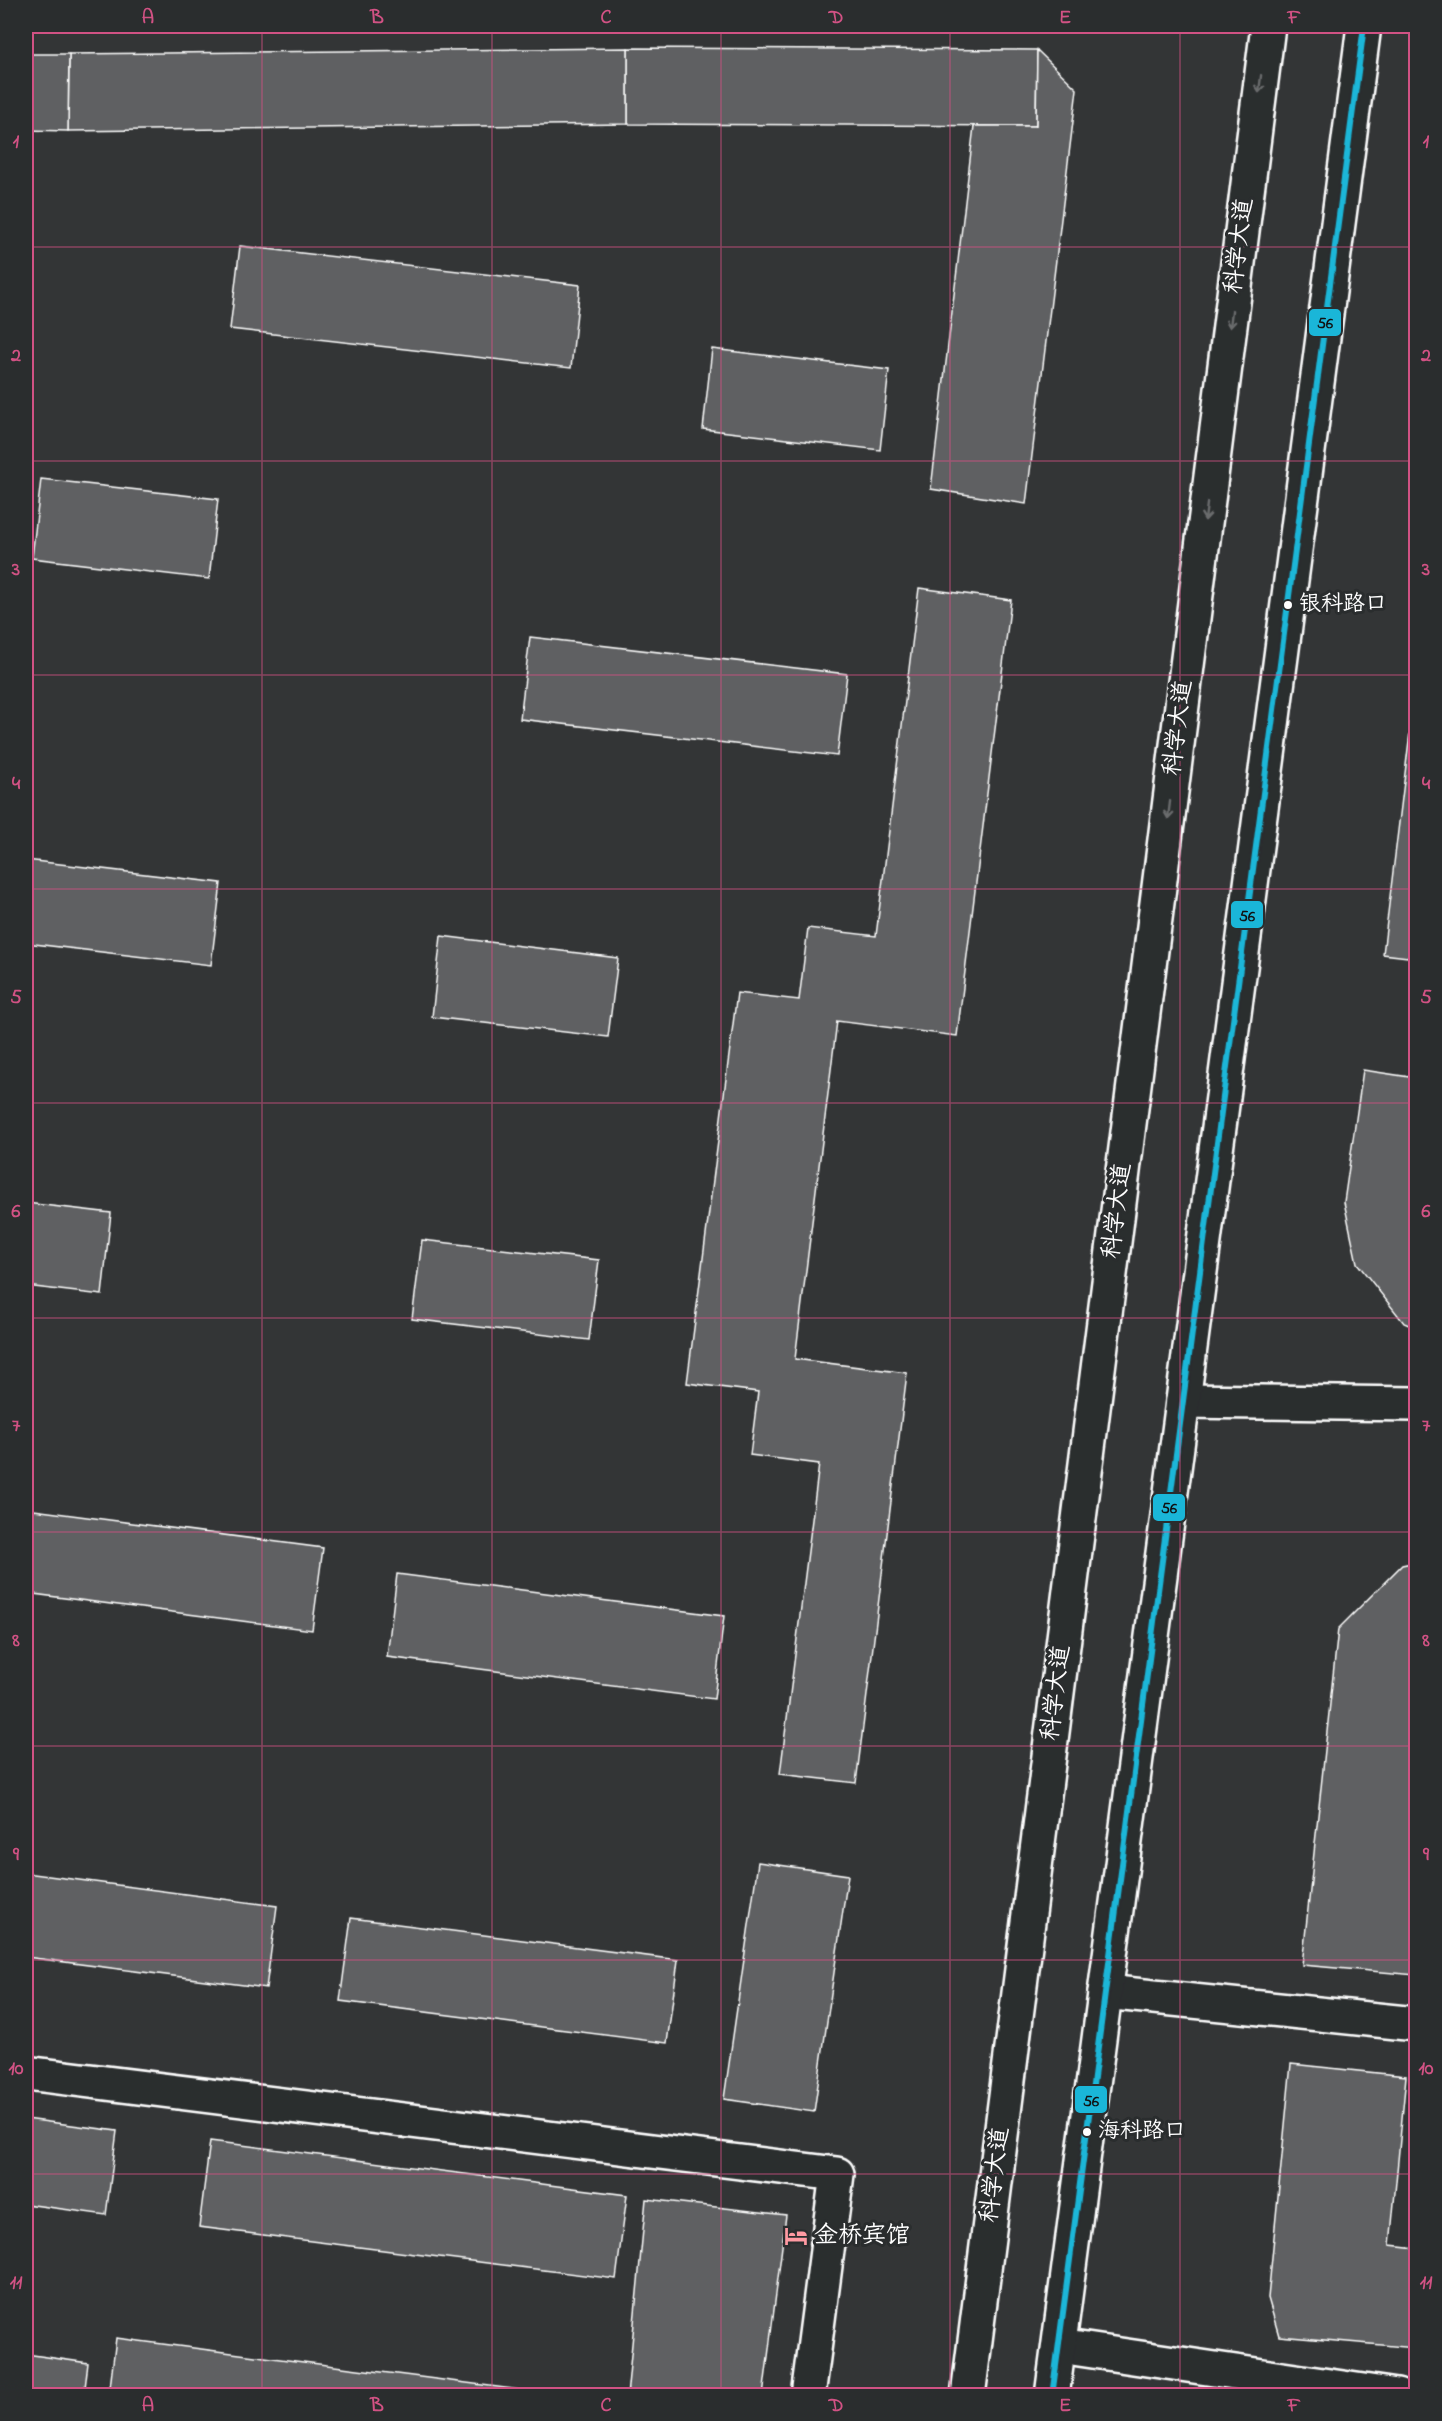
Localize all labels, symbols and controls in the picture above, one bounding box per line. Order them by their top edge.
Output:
text: A [142,4,154,33]
text: B [369,4,384,33]
text: C [601,4,612,33]
text: D [828,4,843,33]
text: E [1059,4,1071,33]
text: F [1287,4,1301,33]
one-way arrow [1255,73,1266,93]
text: 1 [13,128,20,157]
text: 1 [1423,128,1430,157]
street label: 科学大道 [1217,196,1263,296]
one-way arrow [1225,308,1236,328]
line badge: 56 [1308,308,1342,337]
text: 56 [1317,312,1334,336]
text: 2 [10,342,21,371]
text: 2 [1420,342,1431,371]
one-way arrow [1201,502,1212,522]
text: 3 [11,556,20,585]
text: 3 [1421,556,1430,585]
place label: 银科路口 [1299,589,1387,621]
marker: 银科路口 [1282,599,1294,611]
street label: 科学大道 [1156,678,1202,778]
text: 4 [12,770,21,799]
text: 4 [1422,770,1431,799]
one-way arrow [1163,799,1174,819]
line badge: 56 [1230,900,1264,929]
text: 56 [1239,905,1256,929]
text: 5 [10,984,22,1013]
text: 5 [1420,984,1432,1013]
street label: 科学大道 [1095,1161,1141,1261]
text: 6 [12,1198,21,1227]
text: 6 [1422,1198,1431,1227]
text: 7 [12,1412,21,1441]
text: 7 [1422,1412,1431,1441]
line badge: 56 [1152,1493,1186,1522]
text: 56 [1161,1497,1178,1521]
text: 8 [11,1627,20,1656]
text: 8 [1421,1627,1430,1656]
street label: 科学大道 [1034,1643,1080,1743]
text: 9 [12,1841,20,1870]
text: 9 [1422,1841,1430,1870]
text: 10 [9,2055,24,2084]
text: 10 [1419,2055,1434,2084]
line badge: 56 [1074,2085,1108,2114]
text: 56 [1083,2090,1100,2114]
place label: 海科路口 [1098,2116,1186,2148]
street label: 科学大道 [973,2125,1019,2225]
marker: 海科路口 [1081,2126,1093,2138]
place label: 金桥宾馆 [814,2219,910,2254]
hotel icon: 金桥宾馆 [783,2223,809,2249]
text: 11 [10,2269,23,2298]
text: 11 [1420,2269,1433,2298]
text: A [142,2392,154,2421]
text: B [369,2392,384,2421]
text: C [601,2392,612,2421]
text: D [828,2392,843,2421]
text: E [1059,2392,1071,2421]
text: F [1287,2392,1301,2421]

